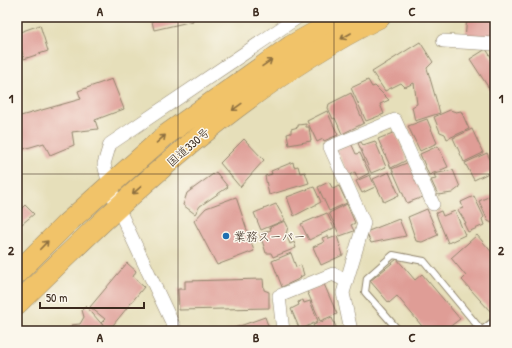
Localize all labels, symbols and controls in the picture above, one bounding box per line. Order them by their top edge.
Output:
text: A [97,2,104,20]
text: B [253,2,260,20]
text: C [408,2,416,20]
one-way arrow [340,33,352,41]
one-way arrow [261,59,272,67]
text: 1 [9,89,14,107]
text: 1 [499,89,504,107]
one-way arrow [232,103,243,111]
street label: 国道330号 [163,123,213,171]
one-way arrow [156,135,167,144]
one-way arrow [132,186,143,195]
place label: 業務スーパー [234,228,306,245]
marker: 業務スーパー [221,231,231,241]
one-way arrow [39,240,49,250]
text: 2 [8,241,15,259]
text: 2 [498,241,505,259]
scale bar [40,284,144,310]
text: 50 m [46,289,67,306]
text: A [97,328,104,346]
text: B [253,328,260,346]
text: C [408,328,416,346]

